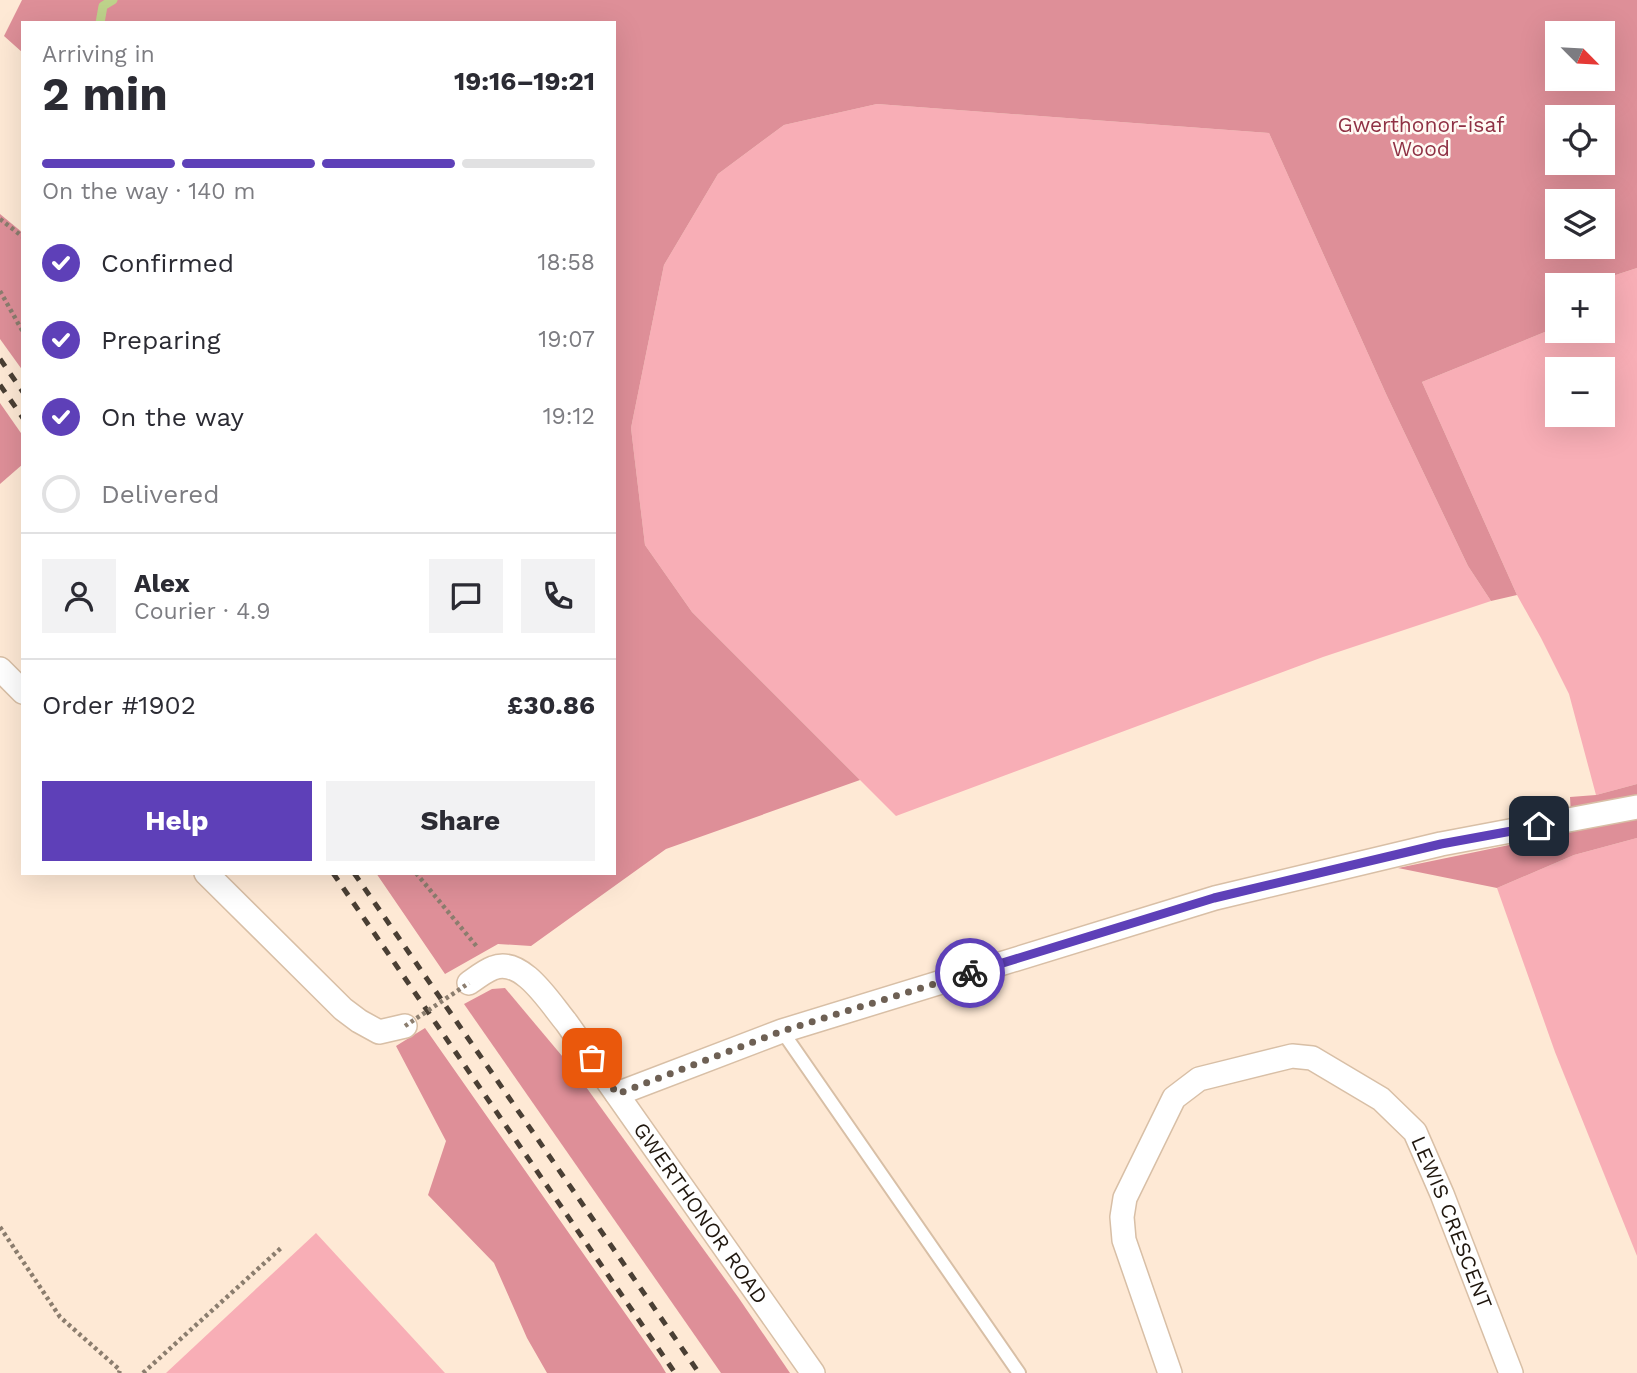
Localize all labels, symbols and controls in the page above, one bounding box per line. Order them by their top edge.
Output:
north arrow [1545,21,1615,91]
map controls [1545,21,1615,427]
text: Arriving in [42,41,155,68]
text: 19:16–19:21 [454,66,595,96]
text: 2 min [42,67,168,121]
button: locate [1545,105,1615,175]
park label: Gwerthonor-isaf Wood [1338,112,1504,161]
text: On the way · 140 m [42,178,255,205]
button: layers [1545,189,1615,259]
icon: check [42,244,80,282]
text: Confirmed [101,248,234,278]
text: 18:58 [538,249,595,276]
button: + [1545,273,1615,343]
icon: check [42,321,80,359]
text: Preparing [101,325,221,355]
text: 19:07 [538,326,595,353]
button: − [1545,357,1615,427]
icon: check [42,398,80,436]
text: On the way [101,402,244,432]
text: 19:12 [543,403,595,430]
text: Delivered [101,479,220,509]
button: person [42,559,116,633]
button: chat [429,559,503,633]
button: phone [521,559,595,633]
text: Alex [134,568,190,598]
text: Courier · 4.9 [134,598,270,625]
text: Order #1902 [42,690,196,720]
text: £30.86 [507,690,595,720]
button: Help [42,781,312,861]
button: Share [326,781,595,861]
pin [1509,796,1569,856]
icon: home [1520,807,1558,845]
courier [935,938,1005,1008]
icon: bike [951,954,989,992]
pin [562,1028,622,1088]
icon: bag [573,1039,611,1077]
street label: GWERTHONOR ROAD [628,1117,773,1309]
street label: LEWIS CRESCENT [1406,1132,1498,1313]

